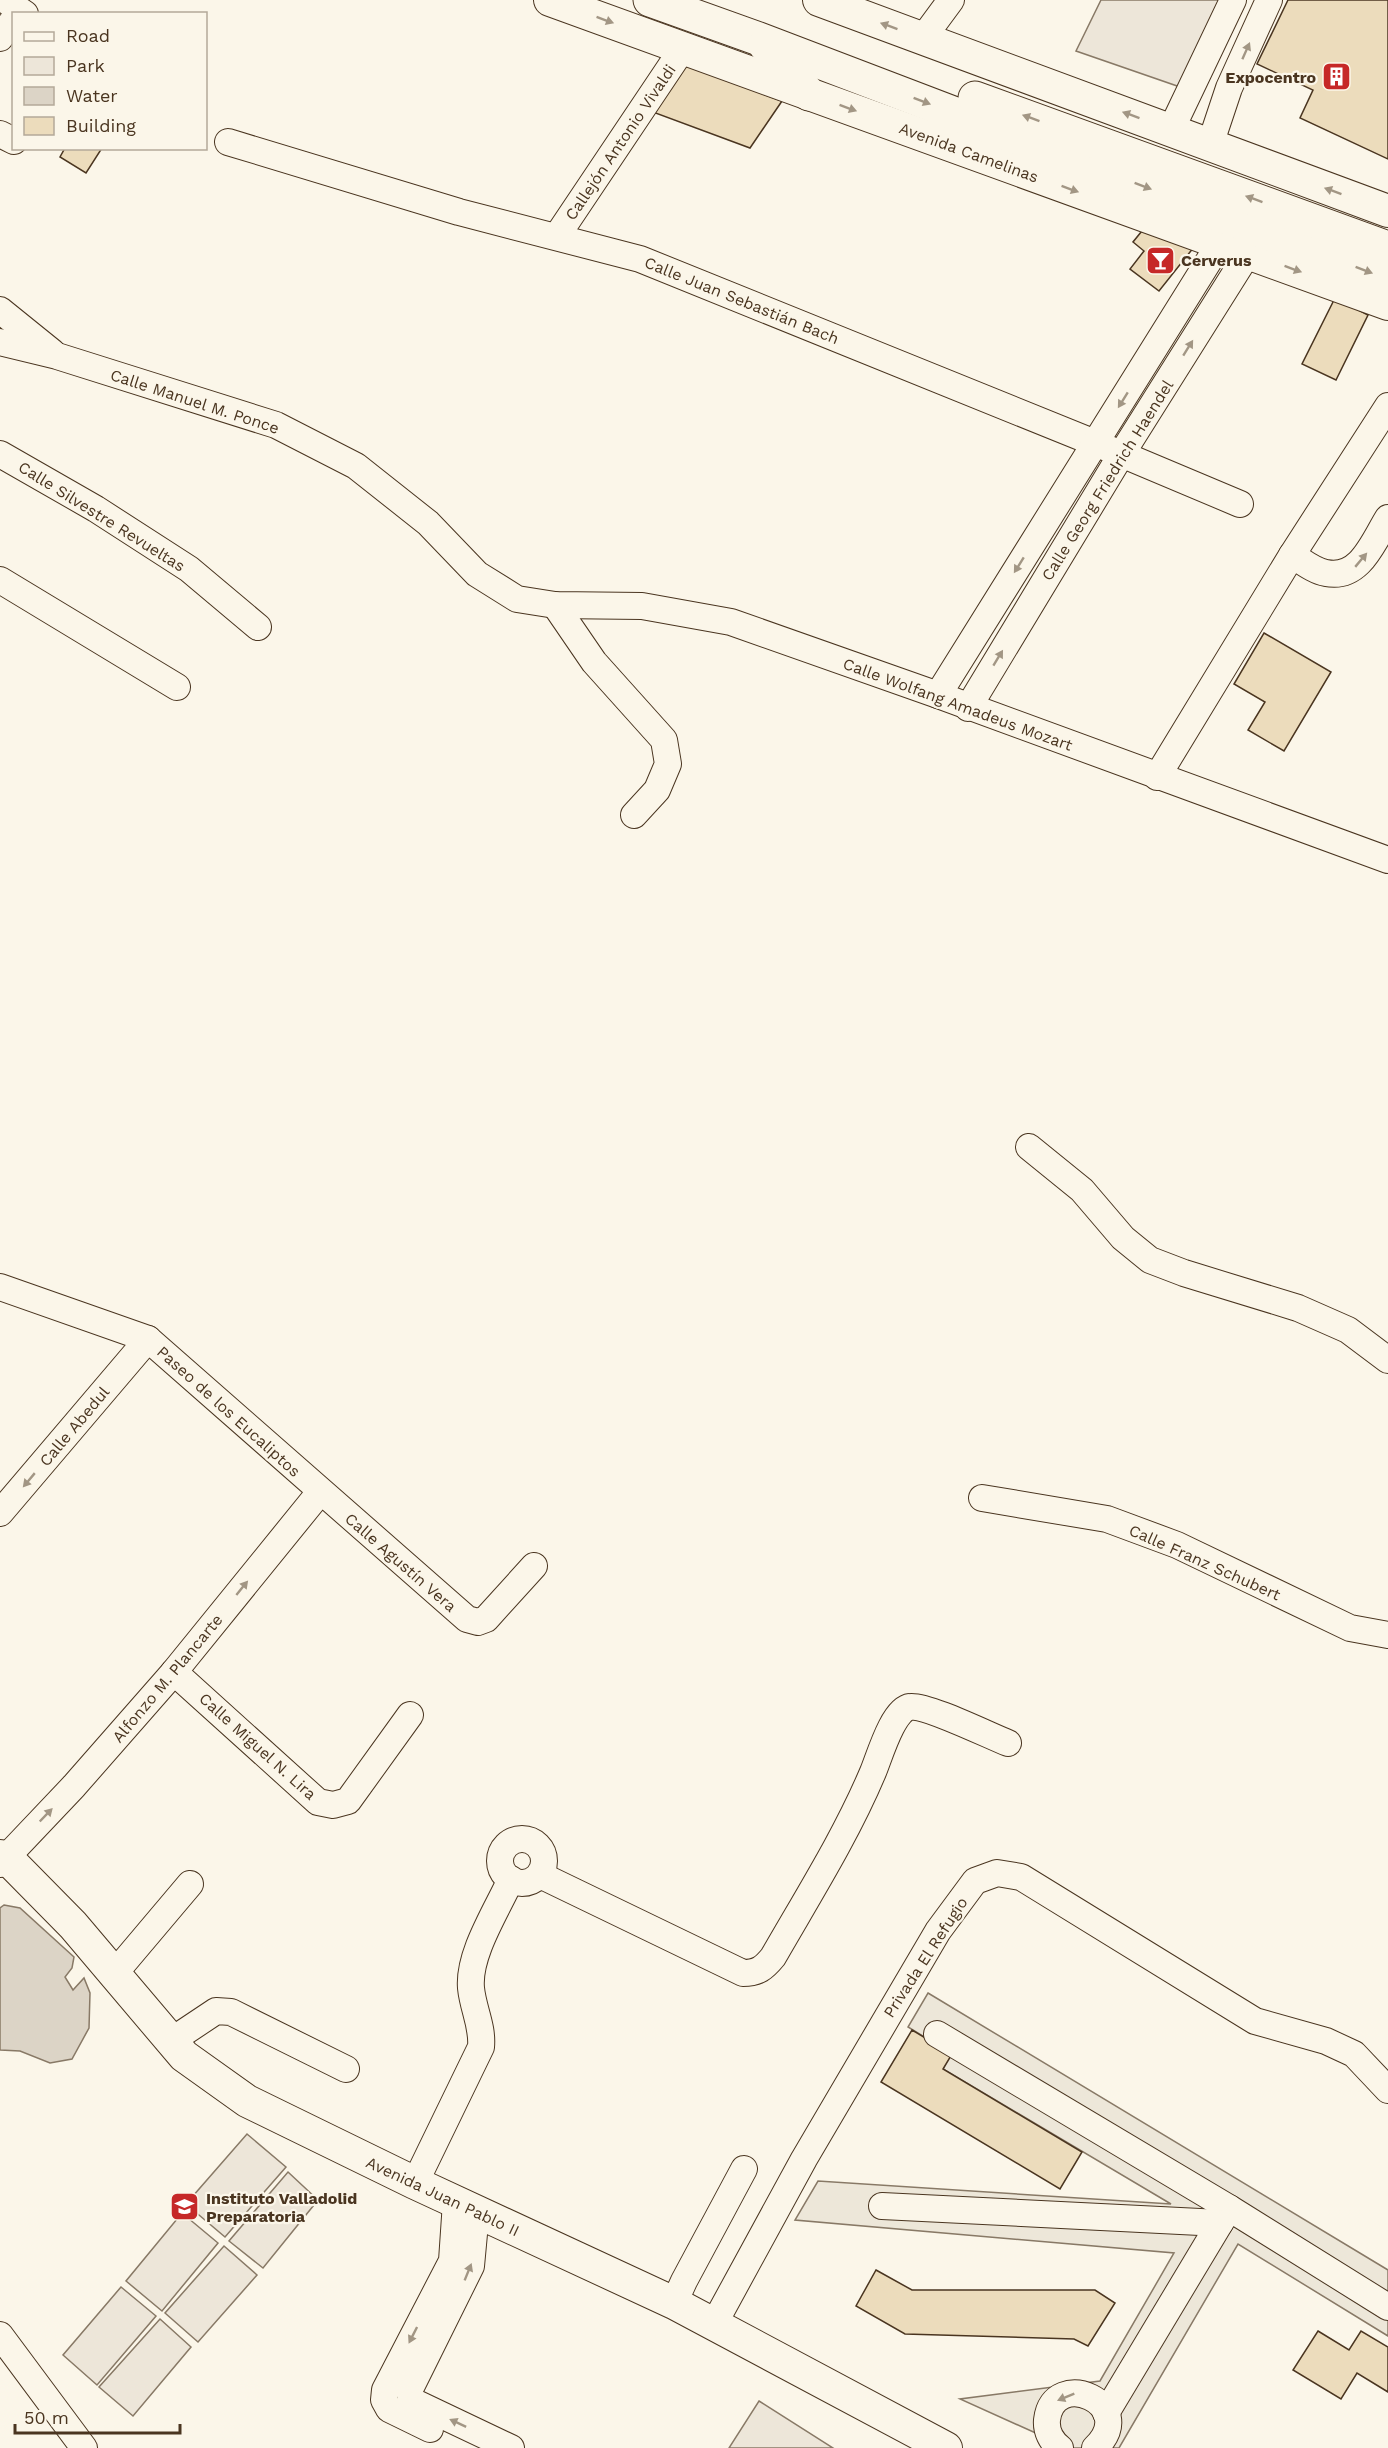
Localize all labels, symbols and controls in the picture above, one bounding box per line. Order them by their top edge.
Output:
legend [12,12,207,150]
one-way arrow [596,16,614,25]
one-way arrow [880,20,898,30]
text: Road [66,25,110,46]
one-way arrow [1241,42,1251,60]
text: Park [66,55,105,76]
street label: Callejón Antonio Vivaldi [561,61,680,224]
building icon: Expocentro [1321,61,1353,93]
place label: Expocentro [1225,68,1316,87]
text: Water [66,85,118,106]
one-way arrow [913,97,931,107]
one-way arrow [839,103,857,113]
one-way arrow [1121,110,1139,120]
one-way arrow [1022,113,1040,123]
text: Building [66,115,136,136]
street label: Avenida Camelinas [897,118,1041,187]
one-way arrow [1134,182,1152,191]
one-way arrow [1062,184,1080,194]
one-way arrow [1324,185,1342,195]
one-way arrow [1245,194,1263,204]
bar icon: Cerverus [1144,244,1176,276]
place label: Cerverus [1181,251,1252,270]
street label: Calle Juan Sebastián Bach [642,253,842,348]
one-way arrow [1284,265,1302,275]
one-way arrow [1356,266,1374,276]
one-way arrow [1182,340,1193,356]
street label: Calle Manuel M. Ponce [108,365,282,438]
street label: Calle Georg Friedrich Haendel [1038,376,1177,584]
one-way arrow [1117,391,1128,408]
street label: Calle Silvestre Revueltas [15,457,188,576]
one-way arrow [1354,552,1367,567]
one-way arrow [1014,557,1025,573]
one-way arrow [993,650,1004,666]
street label: Calle Wolfang Amadeus Mozart [840,654,1075,755]
street label: Paseo de los Eucaliptos [153,1342,304,1481]
street label: Calle Abedul [35,1382,113,1470]
one-way arrow [22,1472,35,1488]
street label: Calle Agustín Vera [341,1509,460,1616]
street label: Calle Franz Schubert [1126,1520,1284,1605]
one-way arrow [235,1581,248,1596]
street label: Alfonzo M. Plancarte [108,1610,227,1746]
street label: Calle Miguel N. Lira [195,1689,320,1804]
one-way arrow [39,1808,53,1823]
street label: Privada El Refugio [879,1893,971,2021]
street label: Avenida Juan Pablo II [363,2153,522,2240]
place label: Instituto Valladolid Preparatoria [206,2189,357,2226]
school or university icon: Instituto Valladolid Preparatoria [169,2191,201,2223]
one-way arrow [463,2262,473,2280]
one-way arrow [409,2326,419,2344]
one-way arrow [1057,2393,1075,2402]
scale bar [15,2397,180,2435]
text: 50 m [24,2407,69,2428]
one-way arrow [450,2418,467,2427]

